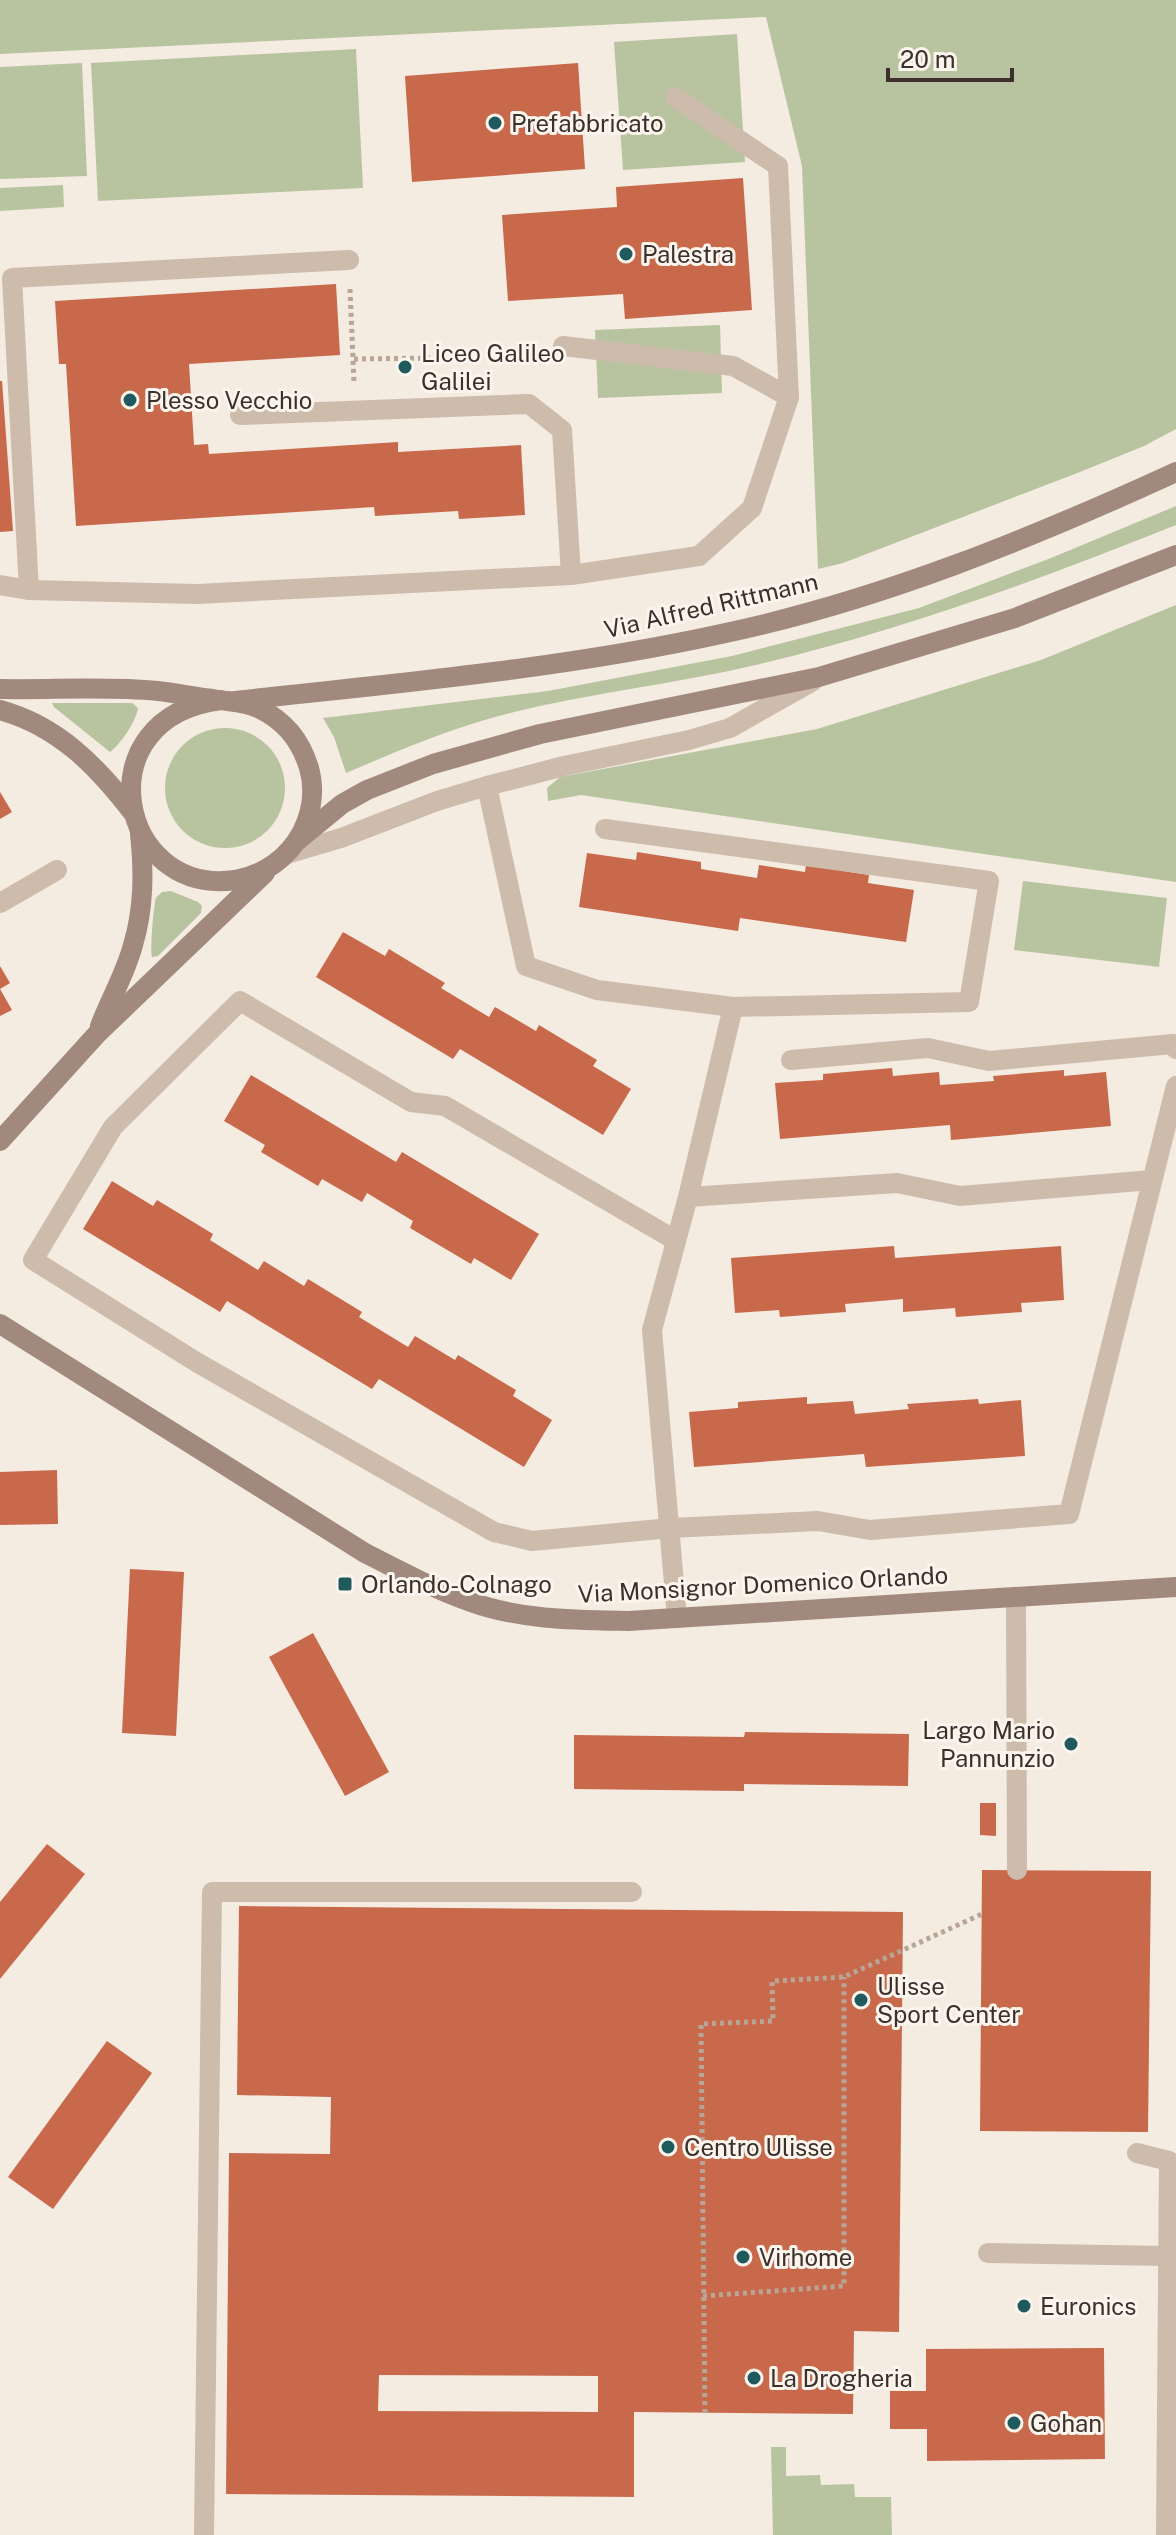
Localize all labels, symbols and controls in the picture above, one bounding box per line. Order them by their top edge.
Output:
scale bar [888,32,1012,82]
text: 20 m [900,45,956,73]
place label: Prefabbricato [511,109,664,137]
marker: Prefabbricato [486,114,504,132]
place label: Palestra [642,240,734,268]
marker: Palestra [617,245,635,263]
place label: Liceo Galileo Galilei [421,339,565,395]
marker: Liceo Galileo Galilei [396,358,414,376]
place label: Plesso Vecchio [146,386,312,414]
marker: Plesso Vecchio [121,391,139,409]
street label: Via Alfred Rittmann [601,567,821,643]
street label: Via Monsignor Domenico Orlando [577,1560,949,1608]
place label: Orlando-Colnago [361,1570,552,1598]
marker: Orlando-Colnago [336,1575,354,1593]
place label: Largo Mario Pannunzio [922,1716,1055,1772]
marker: Largo Mario Pannunzio [1062,1735,1080,1753]
place label: Ulisse Sport Center [877,1972,1021,2028]
marker: Ulisse Sport Center [852,1991,870,2009]
place label: Centro Ulisse [684,2133,833,2161]
marker: Centro Ulisse [659,2138,677,2156]
place label: Virhome [759,2243,852,2271]
marker: Virhome [734,2248,752,2266]
place label: Euronics [1040,2292,1136,2320]
marker: Euronics [1015,2297,1033,2315]
place label: La Drogheria [770,2364,913,2392]
marker: La Drogheria [745,2369,763,2387]
place label: Gohan [1030,2409,1102,2437]
marker: Gohan [1005,2414,1023,2432]

